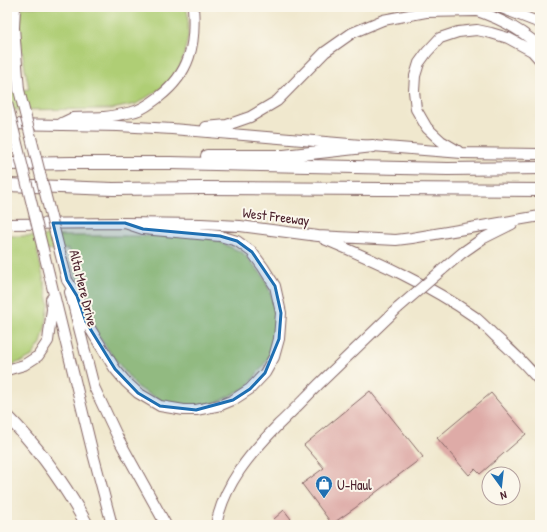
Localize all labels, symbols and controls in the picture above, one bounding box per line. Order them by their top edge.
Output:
street label: West Freeway [241,202,311,231]
street label: Alta Mere Drive [65,248,103,329]
north arrow [481,466,521,506]
shop icon: U-Haul [314,474,334,499]
place label: U-Haul [337,475,372,494]
text: N [499,488,508,503]

